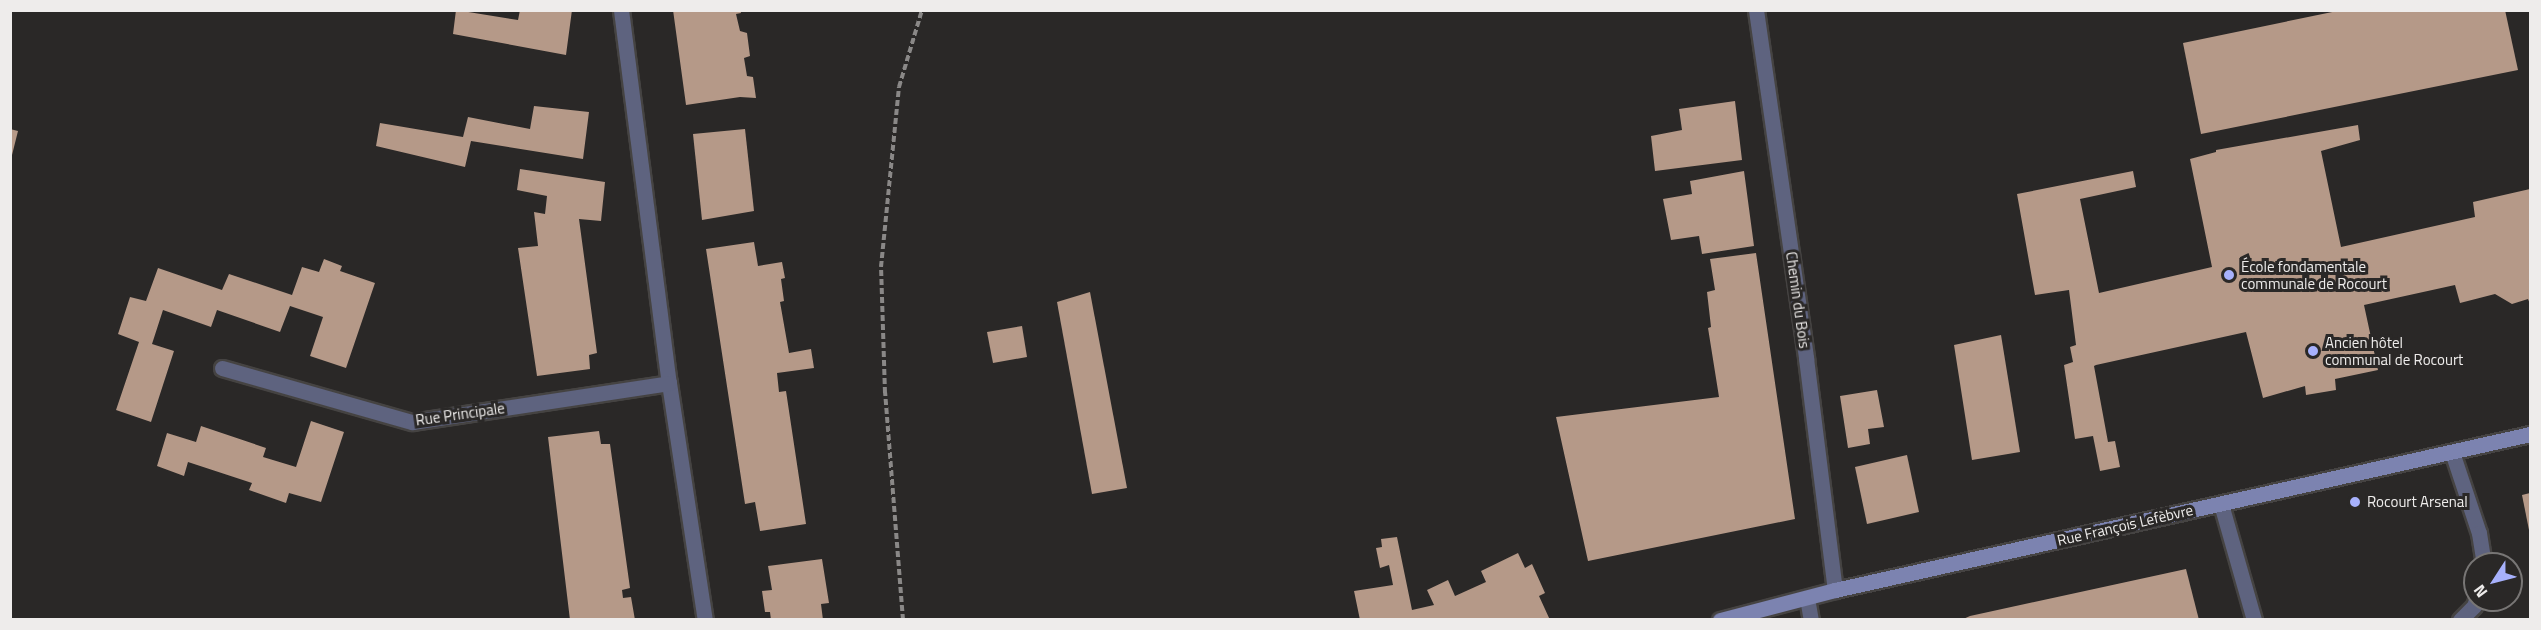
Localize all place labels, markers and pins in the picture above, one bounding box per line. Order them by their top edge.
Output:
place label: École fondamentale communale de Rocourt [2241,257,2387,292]
marker: École fondamentale communale de Rocourt [2222,268,2236,282]
place label: Ancien hôtel communal de Rocourt [2325,333,2463,368]
marker: Ancien hôtel communal de Rocourt [2306,344,2320,358]
place label: Rocourt Arsenal [2367,493,2468,511]
marker: Rocourt Arsenal [2348,495,2362,509]

